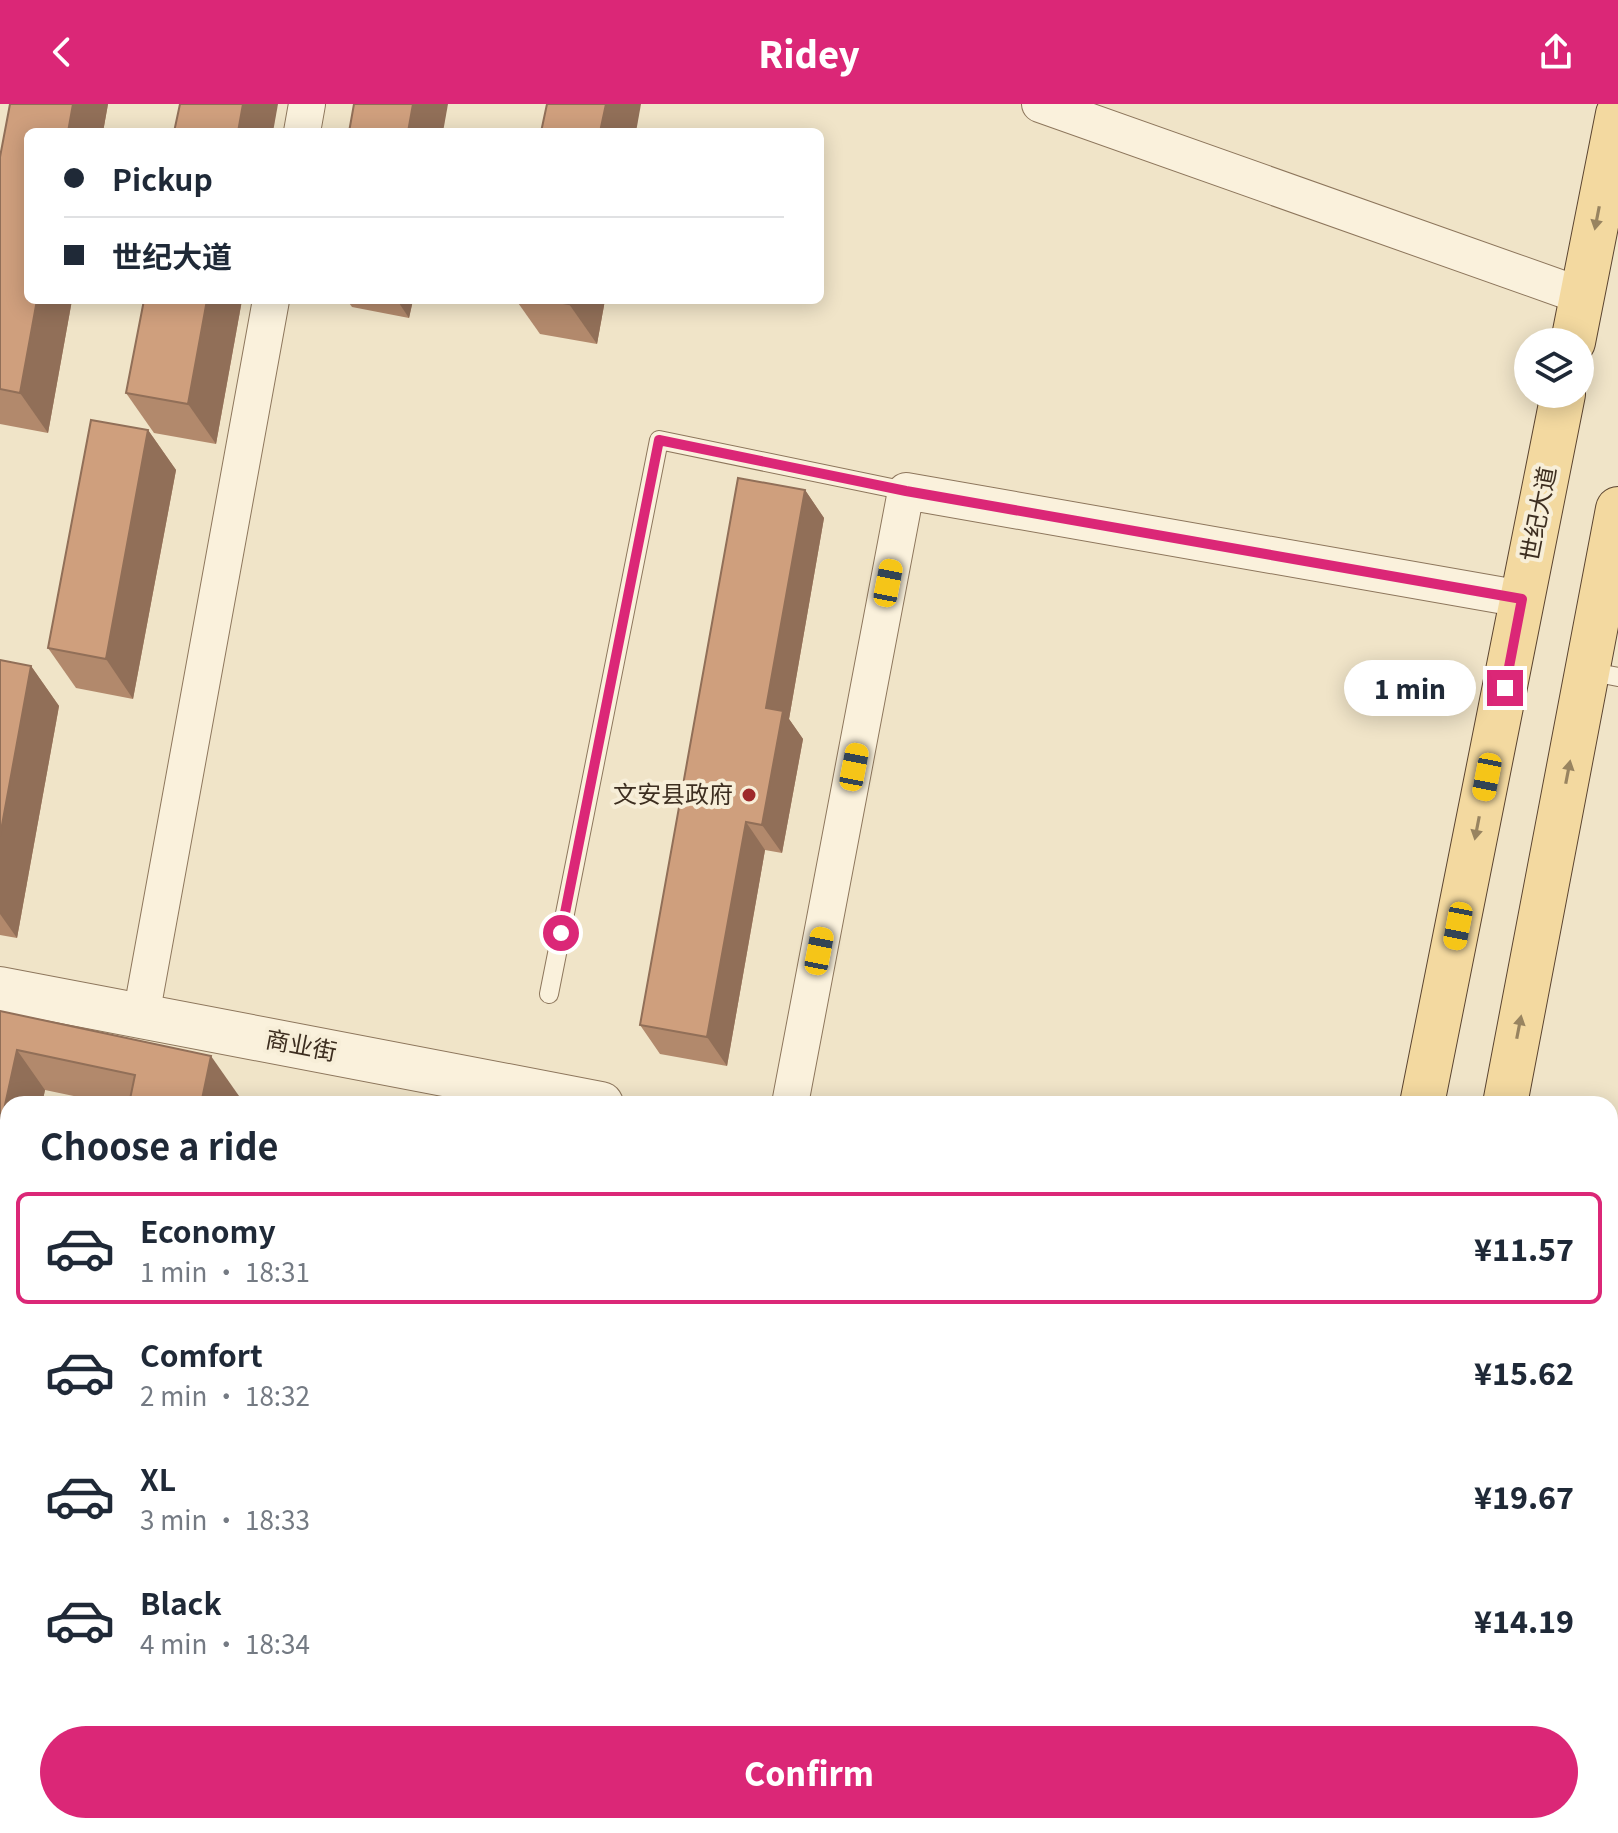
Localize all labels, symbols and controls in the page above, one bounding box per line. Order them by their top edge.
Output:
text: Ridey [758,26,860,78]
icon: back [40,30,84,74]
icon: share [1534,30,1578,74]
text: Pickup [112,156,213,200]
one-way arrow [1591,206,1603,231]
text: 世纪大道 [112,233,232,277]
map controls [1514,328,1594,408]
button: layers [1514,328,1594,408]
street label: 世纪大道 [1510,463,1563,564]
car [872,557,904,609]
callout: 1 min [1345,660,1477,716]
text: 1 min [1374,669,1446,706]
route end [1487,670,1523,706]
car [838,741,870,793]
car [1471,751,1503,803]
one-way arrow [1562,759,1574,784]
place label: 文安县政府 [613,775,733,810]
marker: 文安县政府 [740,786,758,804]
one-way arrow [1470,815,1483,840]
car [1442,900,1474,952]
route start [543,915,579,951]
car [803,925,835,977]
one-way arrow [1514,1015,1526,1040]
street label: 商业街 [263,1019,340,1068]
text: Choose a ride [40,1118,279,1170]
text: Economy [140,1208,276,1252]
icon: car [44,1212,116,1284]
text: ¥11.57 [1474,1226,1574,1270]
text: 1 min · 18:31 [140,1252,310,1289]
text: Comfort [140,1332,263,1376]
icon: car [44,1336,116,1408]
text: ¥15.62 [1474,1350,1574,1394]
text: 2 min · 18:32 [140,1376,310,1413]
text: XL [140,1456,176,1500]
icon: car [44,1460,116,1532]
text: ¥19.67 [1474,1474,1574,1518]
text: 3 min · 18:33 [140,1500,310,1537]
text: Black [140,1580,222,1624]
icon: car [44,1584,116,1656]
text: ¥14.19 [1474,1598,1574,1642]
text: 4 min · 18:34 [140,1624,310,1661]
button: Confirm [40,1726,1578,1818]

